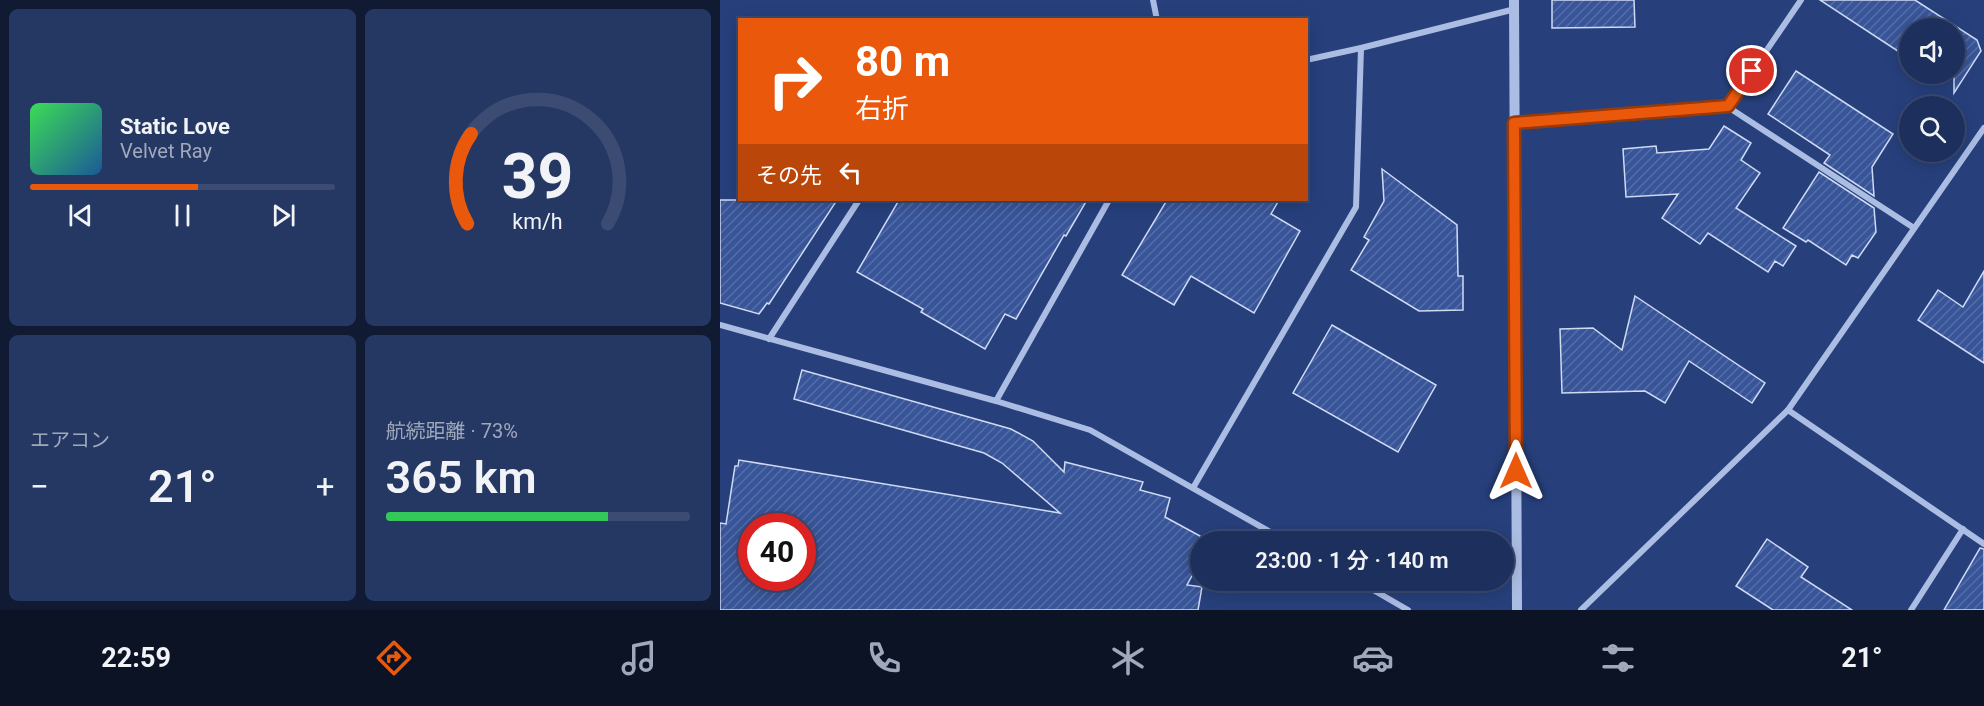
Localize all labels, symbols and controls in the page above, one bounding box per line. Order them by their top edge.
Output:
map controls [1899,18,1965,162]
button: sound [1899,18,1965,84]
text: 80 m [855,37,950,86]
icon: right [756,42,834,120]
pin [1726,45,1777,96]
icon: arrive [1735,54,1768,87]
text: 右折 [855,93,909,125]
button: search [1899,96,1965,162]
text: Static Love [120,114,230,139]
text: Velvet Ray [120,139,212,163]
text: 39 [502,141,574,214]
icon: left [834,156,867,189]
text: その先 [756,163,822,188]
icon: previous [64,199,97,232]
icon: pause [166,199,199,232]
icon: next [267,199,300,232]
text: km/h [513,210,563,235]
text: 航続距離 · 73% [386,419,518,443]
text: エアコン [30,428,110,452]
position arrow [1484,439,1548,503]
text: 365 km [386,451,537,504]
text: 21° [148,460,217,513]
text: − [30,467,49,506]
text: + [316,467,335,506]
speed limit sign: 40 [738,513,816,591]
text: 23:00 · 1 分 · 140 m [1255,548,1449,573]
icon: directions [373,637,415,679]
icon: music [618,637,660,679]
icon: phone [863,637,905,679]
icon: climate [1107,637,1149,679]
icon: car [1352,637,1394,679]
icon: filters [1597,637,1639,679]
text: 22:59 [101,642,171,674]
text: 21° [1841,642,1883,674]

